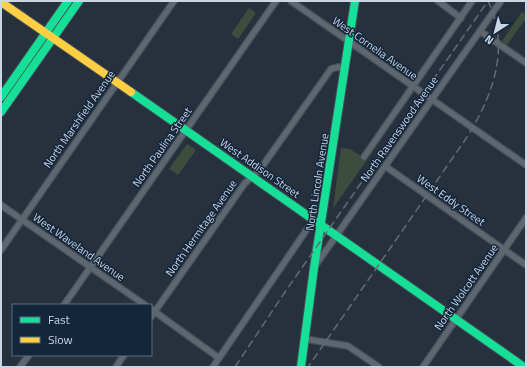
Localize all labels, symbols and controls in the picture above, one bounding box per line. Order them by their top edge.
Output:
north arrow [475,12,515,52]
street label: West Cornelia Avenue [329,13,421,84]
text: N [481,31,497,49]
street label: North Marshfield Avenue [39,67,119,171]
street label: North Ravenswood Avenue [356,73,442,185]
street label: North Paulina Street [128,104,196,190]
street label: North Lincoln Avenue [301,132,333,232]
street label: West Addison Street [217,134,303,202]
street label: West Eddy Street [414,170,489,230]
street label: North Hermitage Avenue [161,176,241,280]
street label: West Waveland Avenue [30,209,129,285]
street label: North Wolcott Avenue [430,240,502,333]
legend [12,304,152,356]
text: Fast [48,310,71,329]
text: Slow [48,330,73,349]

